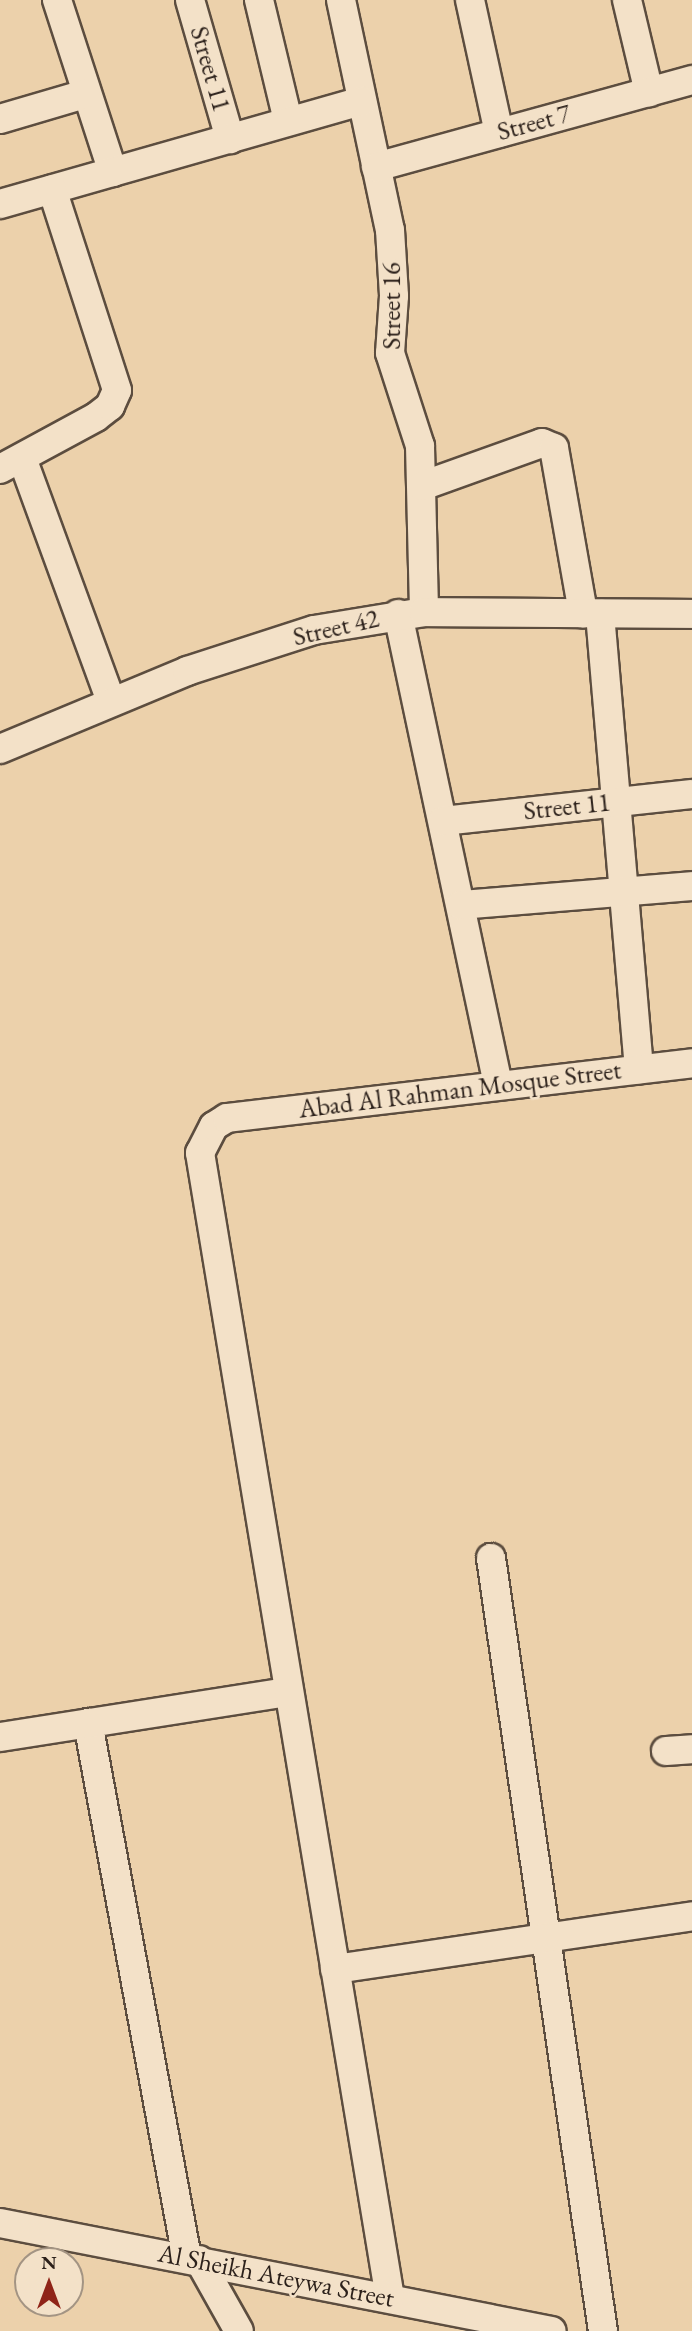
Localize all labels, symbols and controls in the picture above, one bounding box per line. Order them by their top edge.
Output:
street label: Street 11 [183,23,237,115]
street label: Street 7 [494,98,574,148]
street label: Street 16 [376,262,408,350]
street label: Street 42 [290,603,382,653]
street label: Street 11 [522,787,612,827]
street label: Abad Al Rahman Mosque Street [297,1055,623,1125]
street label: Al Sheikh Ateywa Street [155,2238,397,2314]
north arrow [14,2247,84,2317]
text: N [41,2250,57,2275]

